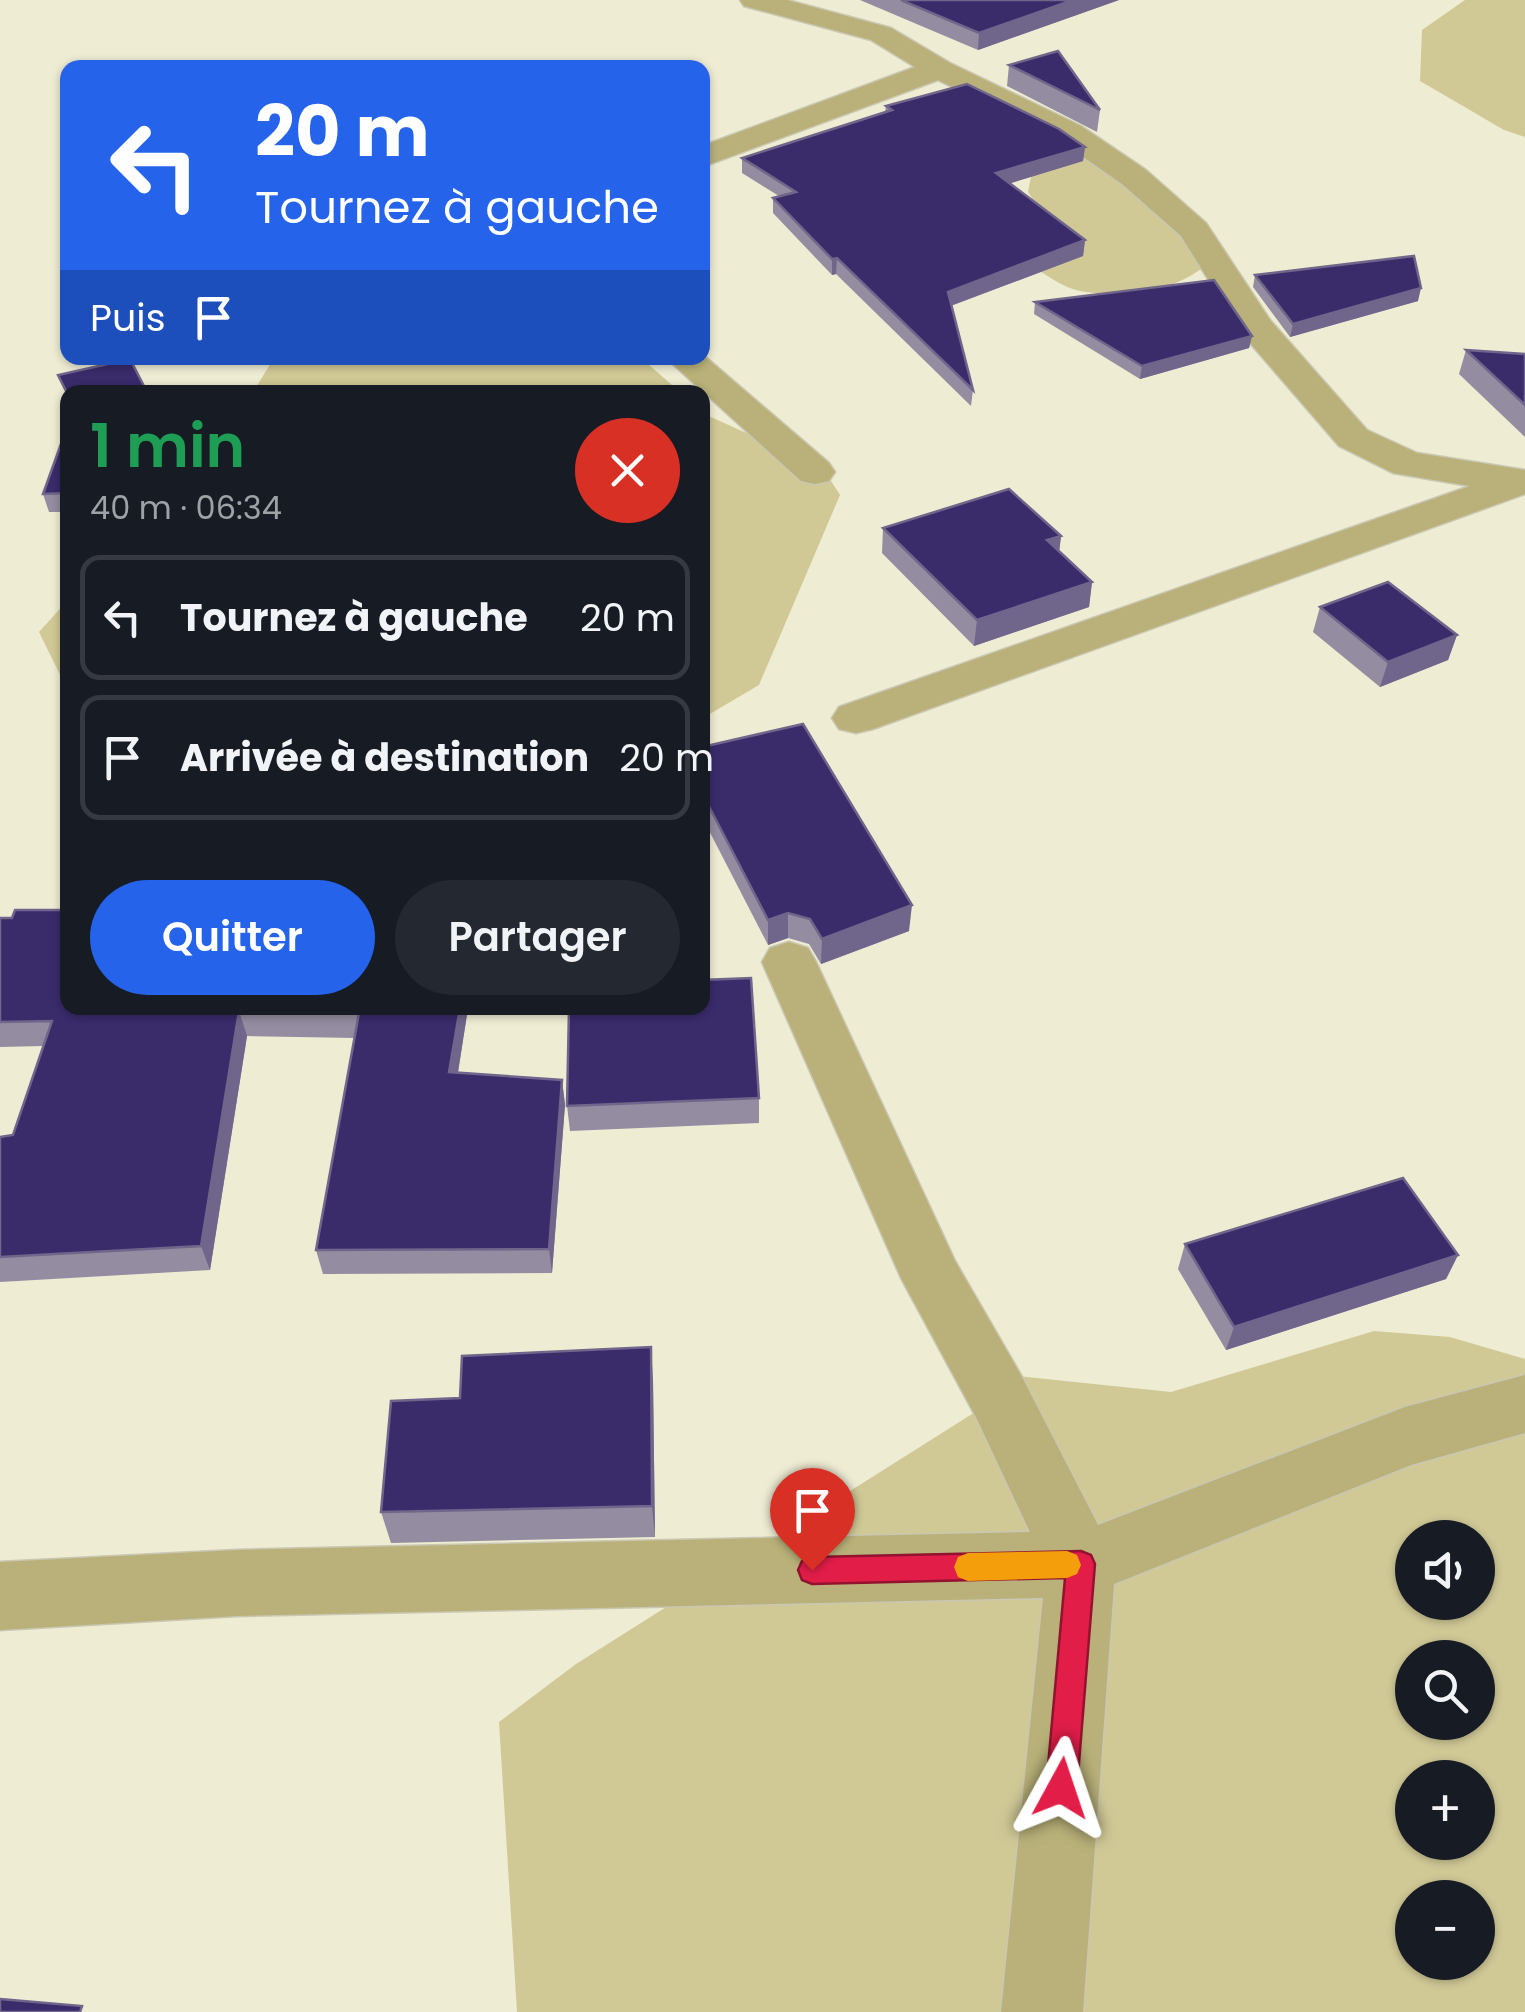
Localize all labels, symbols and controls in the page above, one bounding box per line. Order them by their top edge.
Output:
text: 20 m [255,82,430,181]
icon: left [90,100,220,230]
text: Tournez à gauche [255,176,659,239]
icon: arrive [186,290,241,345]
text: Puis [90,291,166,344]
text: 1 min [90,404,245,488]
button: close [575,418,680,523]
text: 40 m · 06:34 [90,485,282,530]
icon: left [95,590,150,645]
text: Tournez à gauche [180,591,528,644]
text: 20 m [580,591,675,644]
icon: arrive [95,730,150,785]
text: Arrivée à destination [180,731,589,784]
text: 20 m [619,731,714,784]
button: Quitter [90,880,375,995]
button: Partager [395,880,680,995]
pin [770,1468,855,1571]
icon: arrive [785,1483,840,1538]
map controls [1395,1520,1495,1980]
button: sound [1395,1520,1495,1620]
button: search [1395,1640,1495,1740]
position arrow [1009,1736,1113,1840]
button: + [1395,1760,1495,1860]
button: − [1395,1880,1495,1980]

